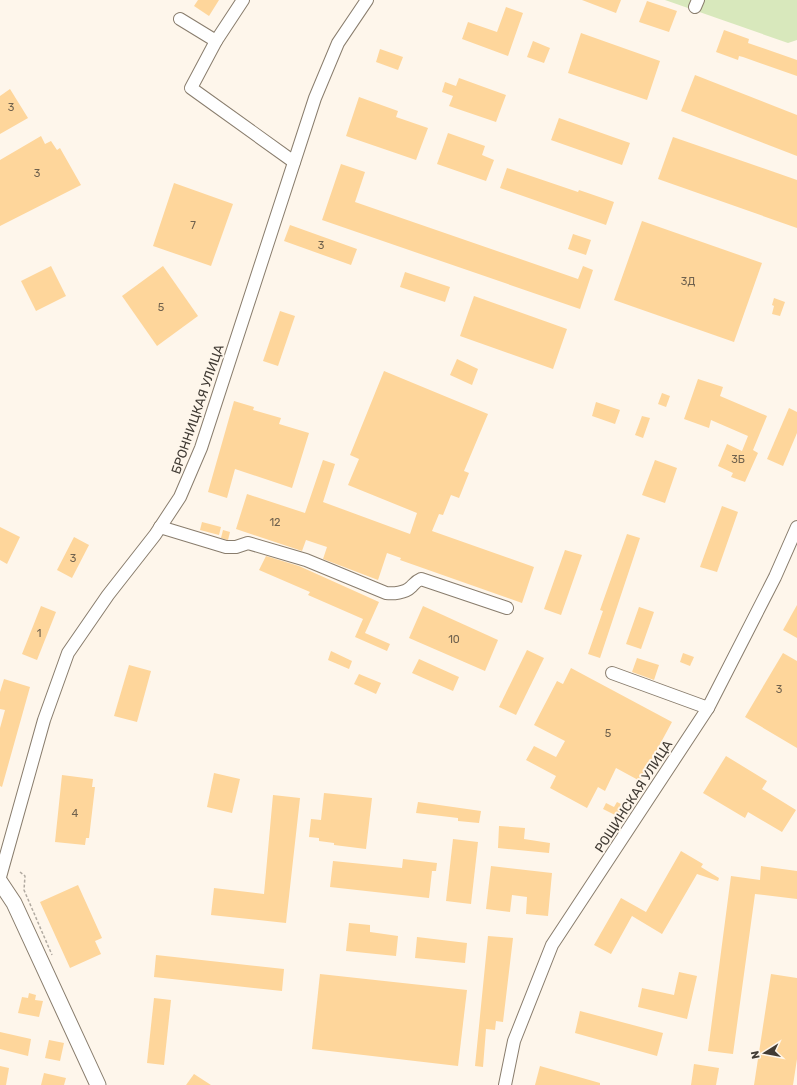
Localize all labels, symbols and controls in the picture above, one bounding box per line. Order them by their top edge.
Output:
house number: 3 [8,101,15,114]
house number: 3 [34,167,41,180]
house number: 7 [190,219,196,232]
house number: 3 [318,239,325,252]
house number: 3Д [681,275,695,288]
house number: 5 [158,301,165,314]
street label: БРОННИЦКАЯ УЛИЦА [168,342,227,476]
house number: 3Б [731,453,745,466]
house number: 12 [269,516,281,529]
house number: 3 [70,552,77,565]
house number: 1 [37,627,41,640]
house number: 10 [448,633,460,646]
house number: 3 [776,683,783,696]
house number: 5 [605,727,612,740]
street label: РОЩИНСКАЯ УЛИЦА [592,737,675,855]
house number: 4 [72,807,79,820]
north arrow [745,1033,785,1073]
text: N [749,1050,763,1060]

